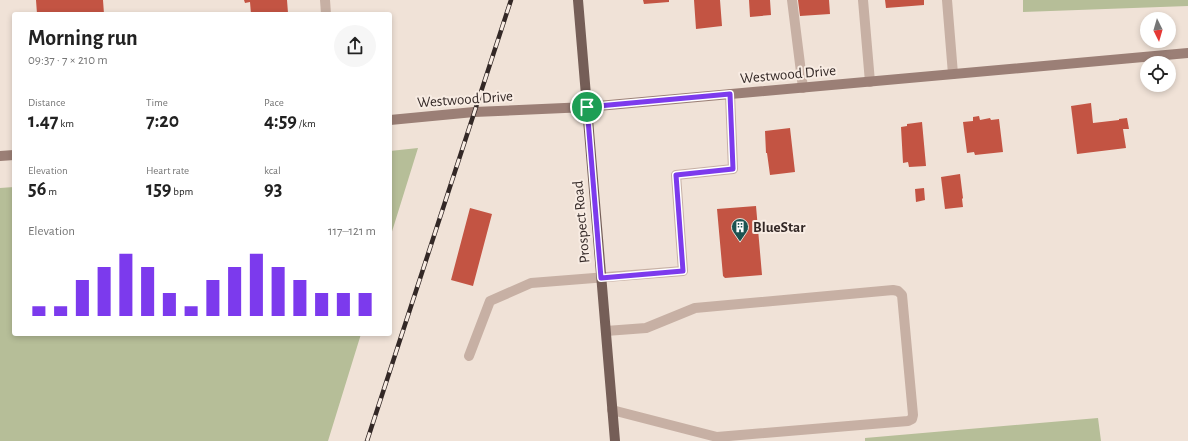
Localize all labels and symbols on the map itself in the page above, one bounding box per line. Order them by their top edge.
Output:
north arrow [1140,12,1176,48]
street label: Westwood Drive [740,63,837,86]
street label: Westwood Drive [417,89,514,110]
pin [570,90,604,124]
street label: Prospect Road [570,180,593,264]
building icon: BlueStar [730,217,750,242]
place label: BlueStar [753,220,806,235]

